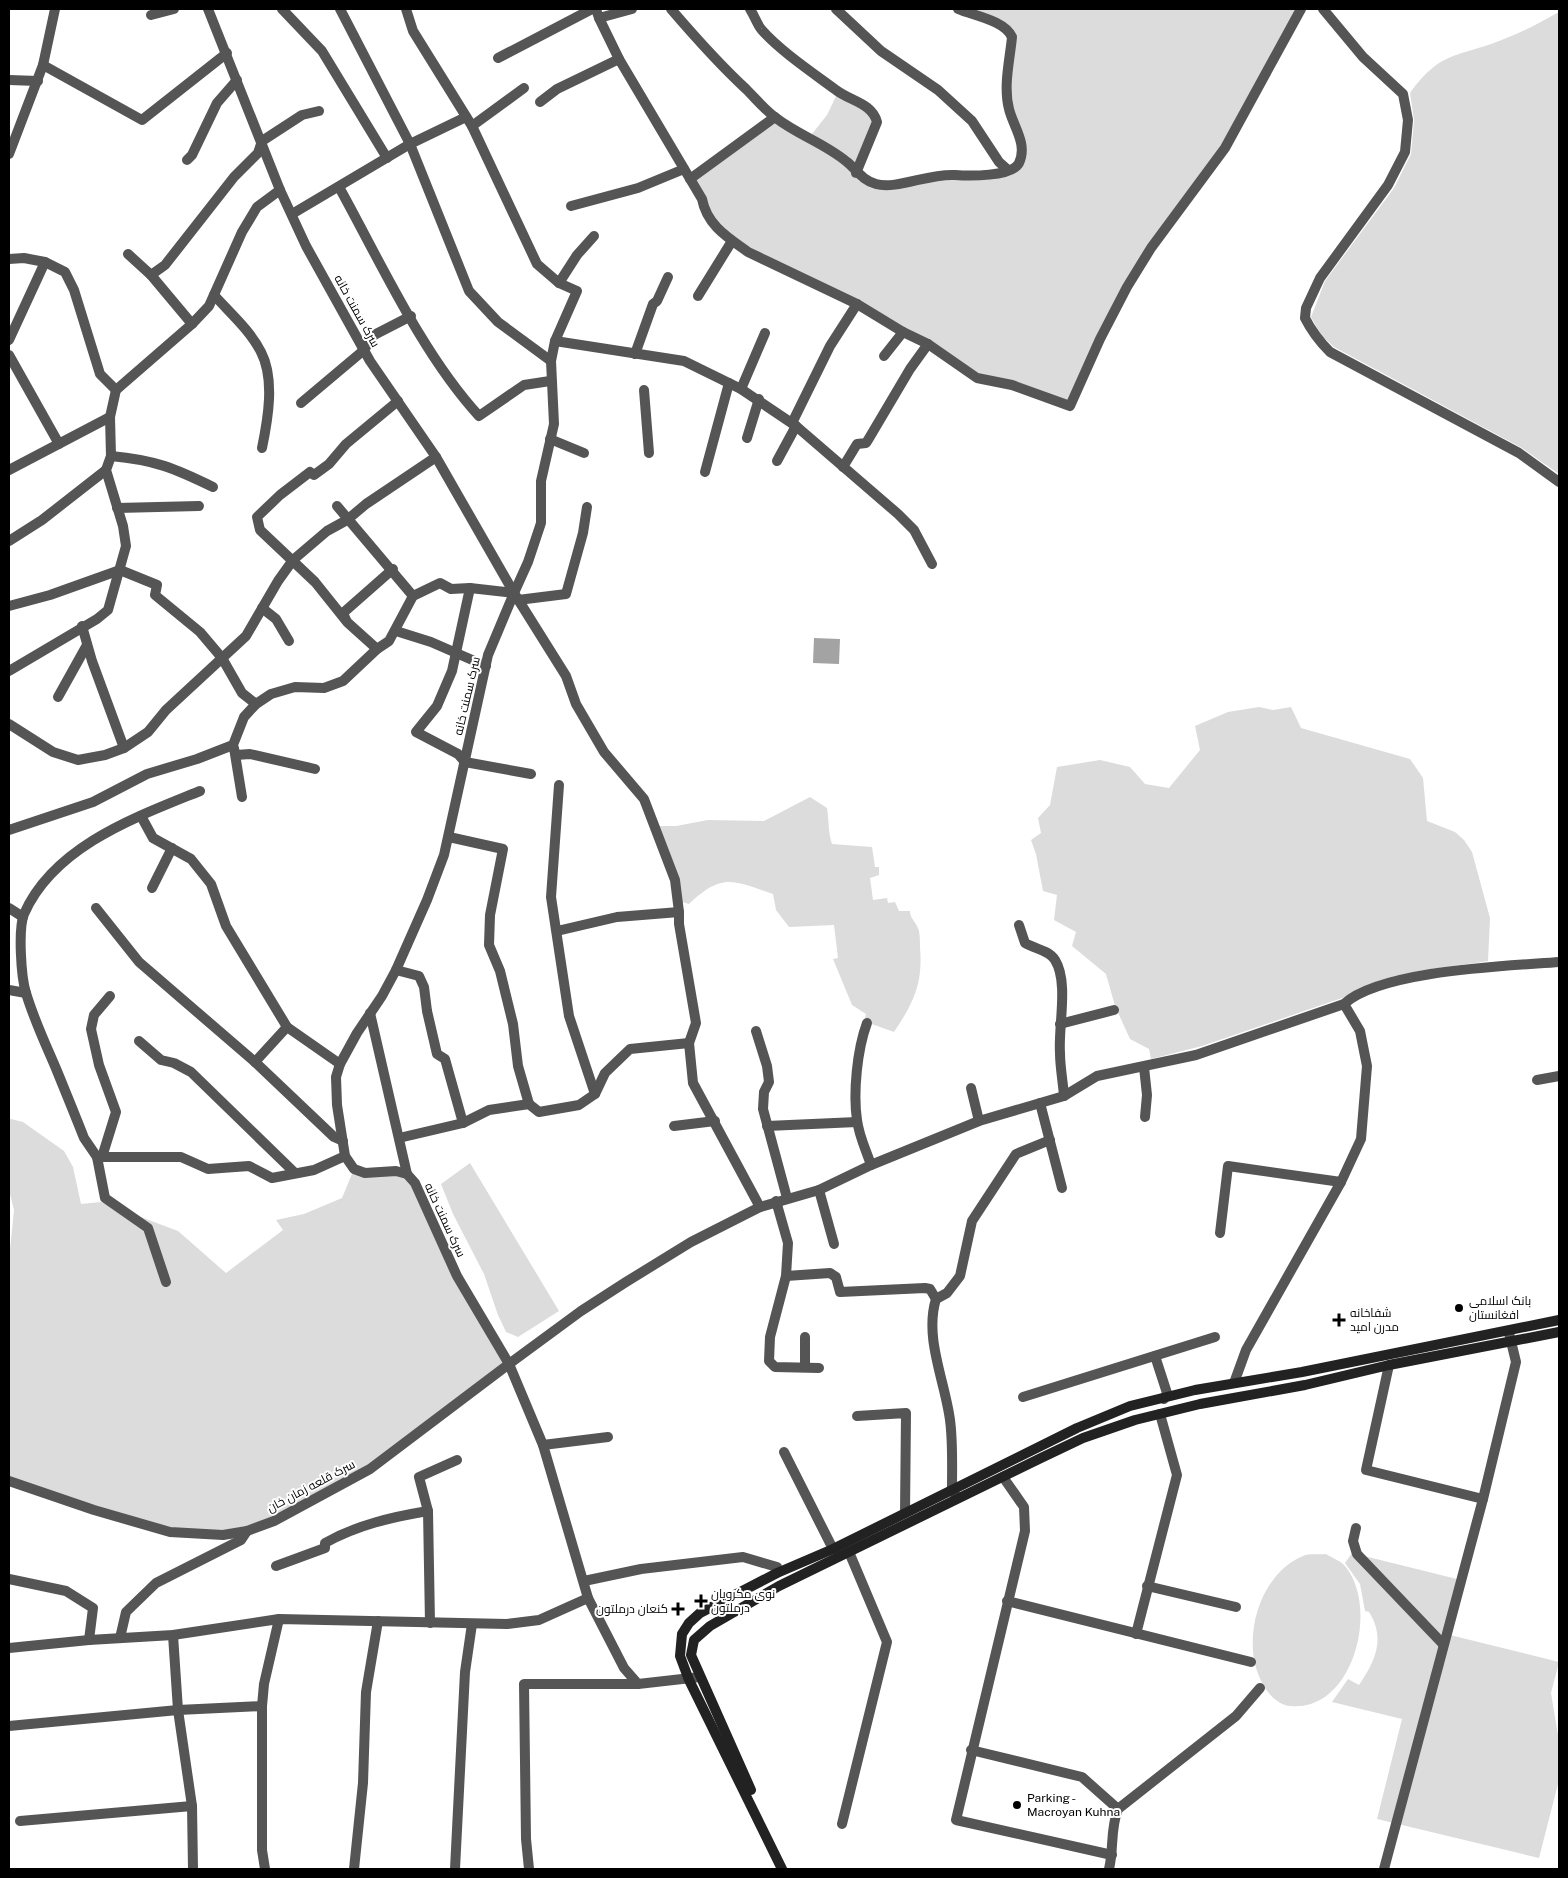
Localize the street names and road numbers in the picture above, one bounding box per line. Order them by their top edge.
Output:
street label: سرک سمنت خانه [331,273,383,349]
street label: سرک سمنت خانه [451,655,483,737]
street label: سرک سمنت خانه [422,1181,468,1259]
street label: سرک قلعه زمان خان [265,1457,357,1515]

